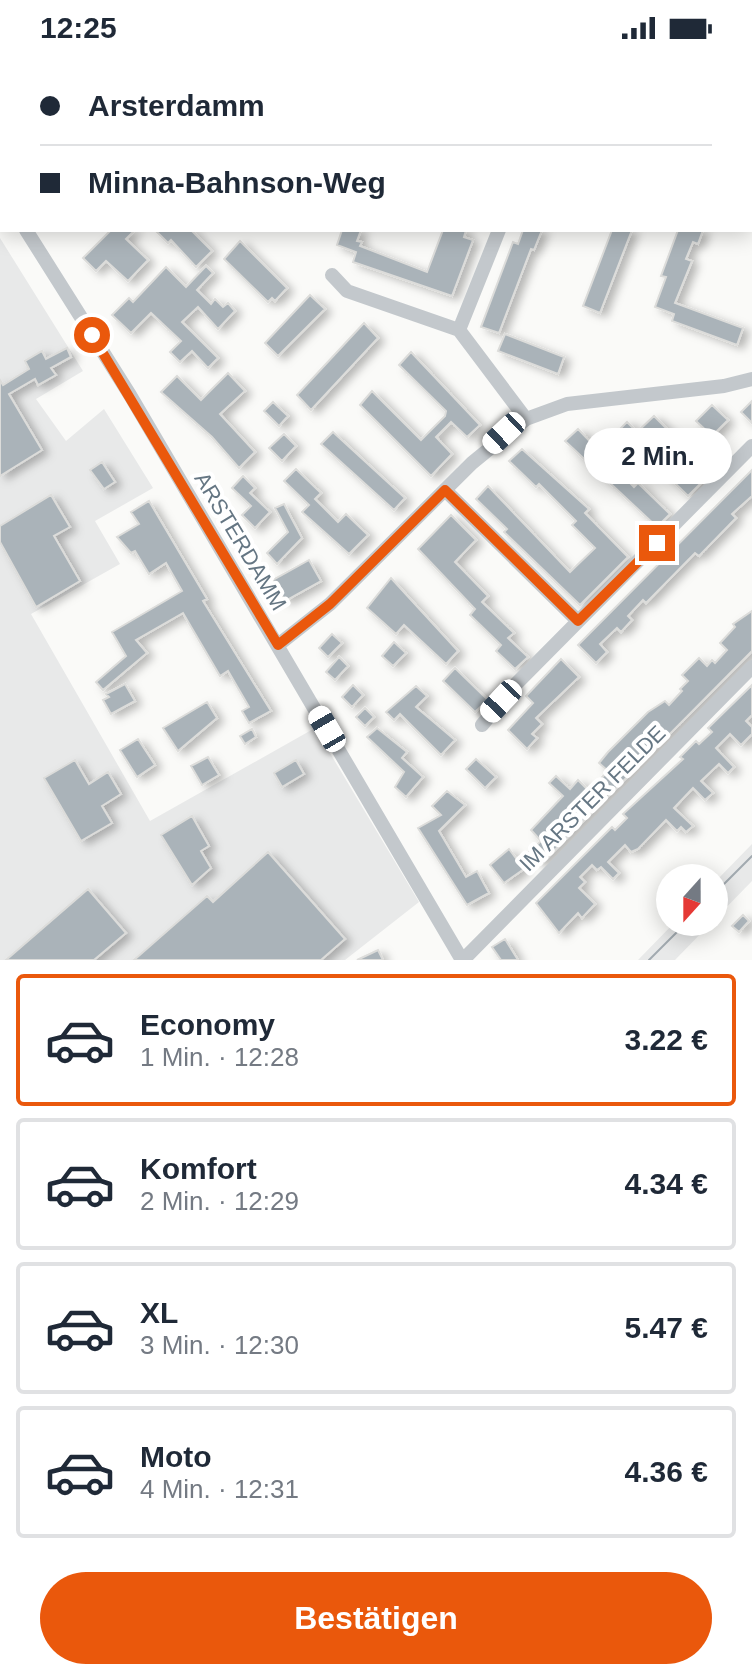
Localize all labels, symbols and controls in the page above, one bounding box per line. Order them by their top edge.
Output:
text: 12:25 [40,11,117,44]
text: Arsterdamm [88,89,265,122]
text: Minna-Bahnson-Weg [88,166,386,199]
route start [74,317,110,353]
car [478,408,530,458]
callout: 2 Min. [583,427,731,483]
text: 2 Min. [621,441,695,471]
street label: ARSTERDAMM [190,468,292,615]
route end [639,525,675,561]
car [476,675,526,727]
car [305,702,349,756]
street label: IM ARSTER FELDE [514,720,670,876]
north arrow [656,864,728,936]
map controls [656,864,728,936]
icon: car [44,1004,116,1076]
text: Economy [140,1008,275,1041]
text: 3.22 € [625,1023,708,1056]
text: 1 Min. · 12:28 [140,1042,299,1072]
icon: car [44,1148,116,1220]
text: Komfort [140,1152,257,1185]
text: 4.34 € [625,1167,708,1200]
text: 2 Min. · 12:29 [140,1186,299,1216]
icon: car [44,1292,116,1364]
text: XL [140,1296,178,1329]
text: 5.47 € [625,1311,708,1344]
text: 3 Min. · 12:30 [140,1330,299,1360]
icon: car [44,1436,116,1508]
text: Moto [140,1440,212,1473]
text: 4.36 € [625,1455,708,1488]
text: 4 Min. · 12:31 [140,1474,299,1504]
button: Bestätigen [40,1572,712,1664]

